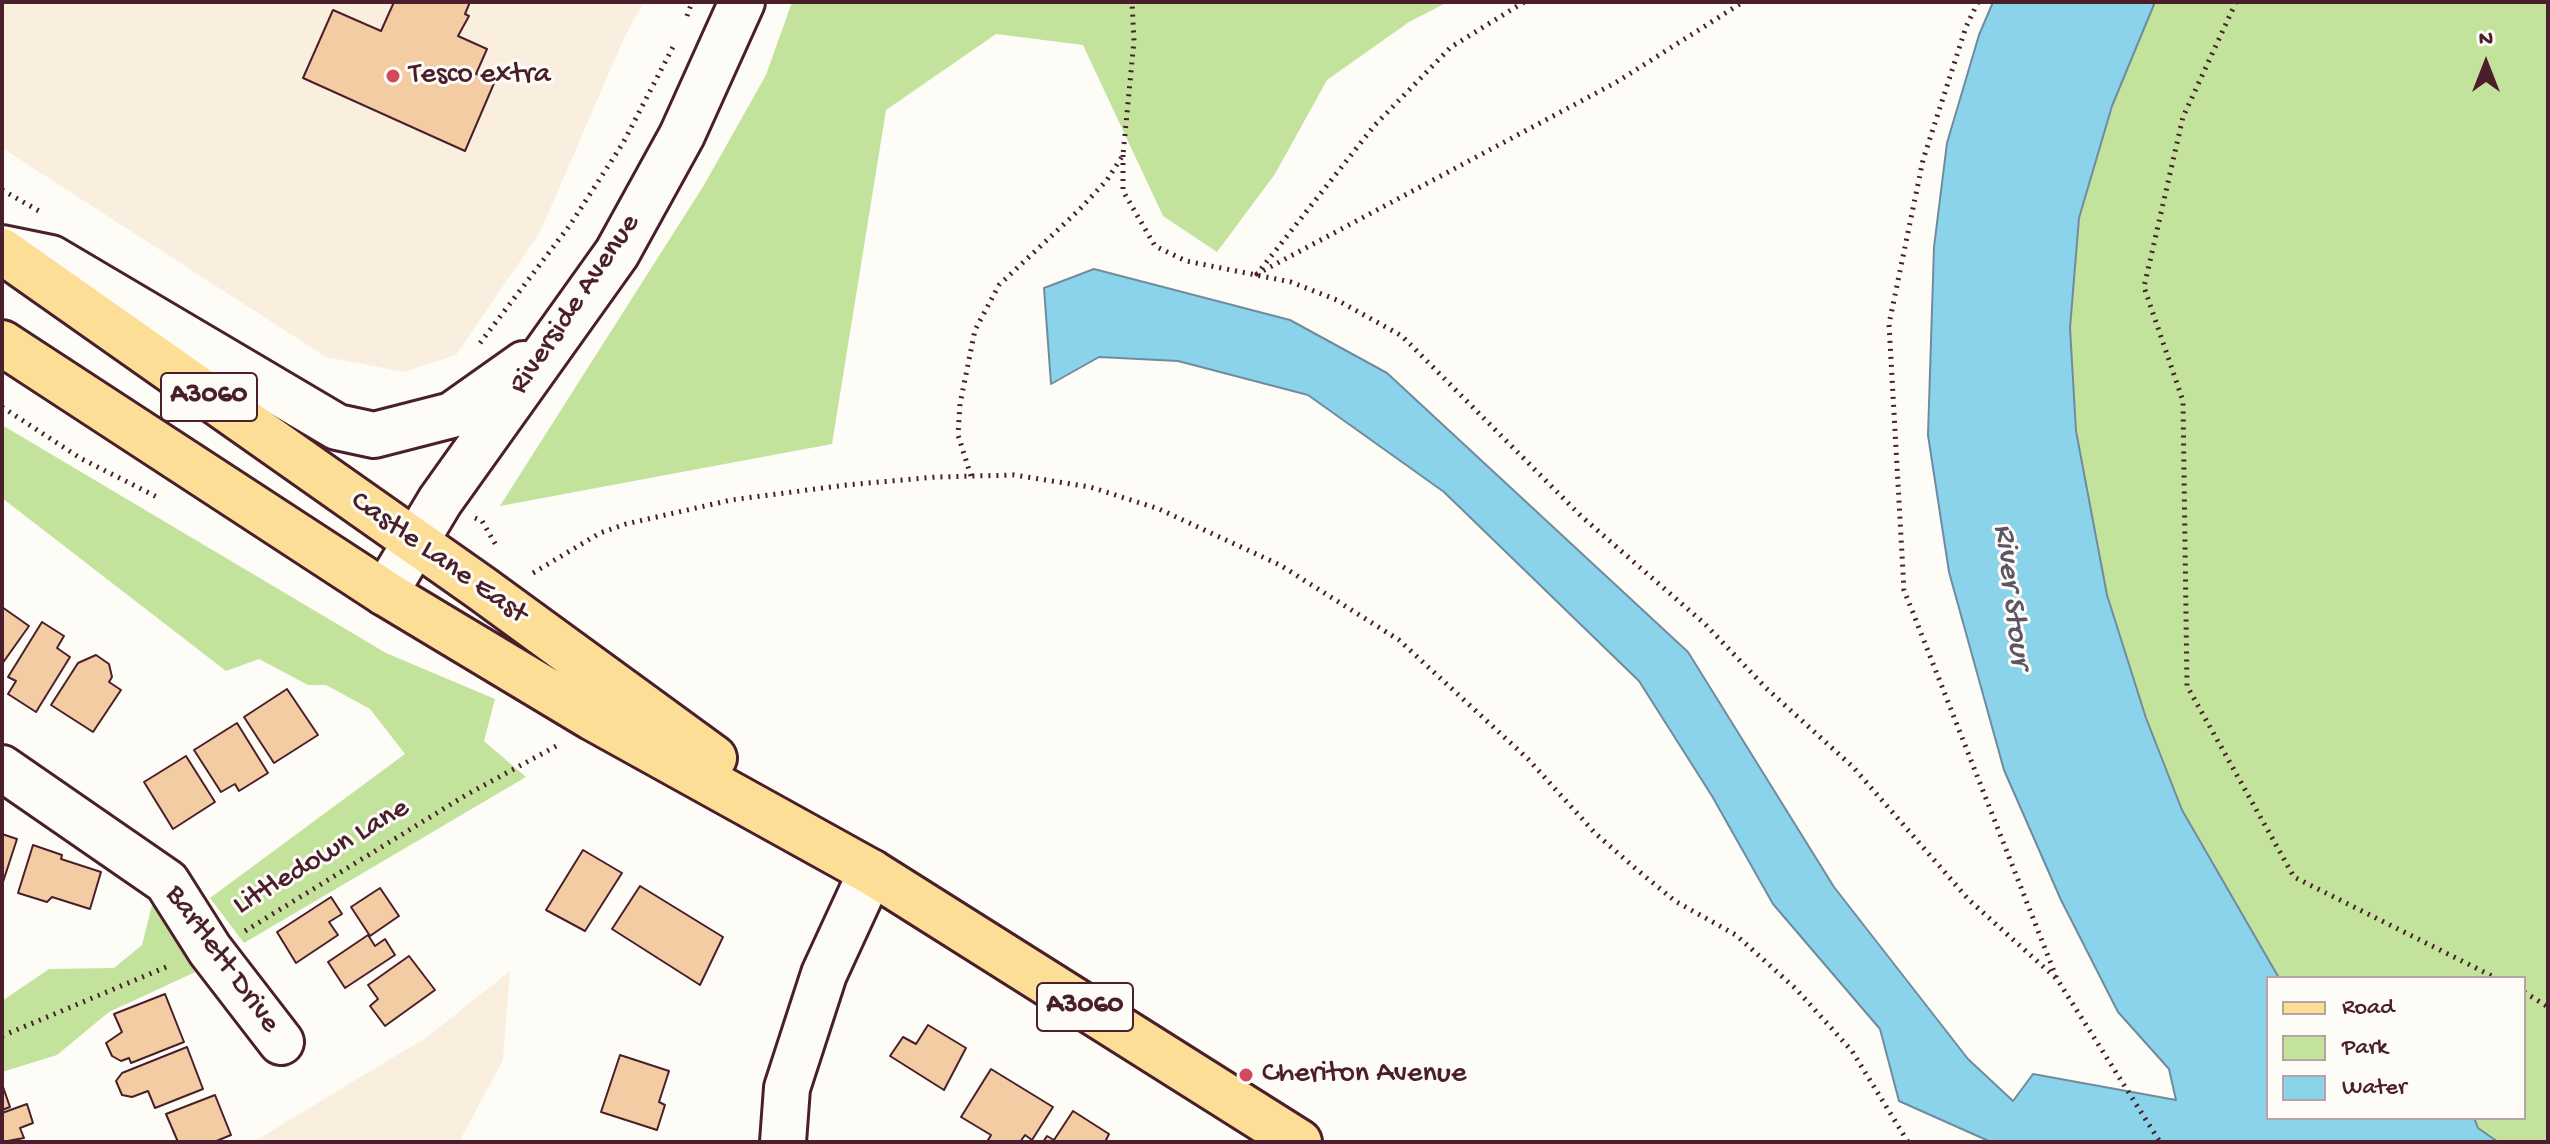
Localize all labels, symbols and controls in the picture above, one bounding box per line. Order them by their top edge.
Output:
north arrow [2446,24,2526,104]
text: N [2479,27,2493,53]
place label: Tesco extra [409,58,551,94]
marker: Tesco extra [384,67,402,85]
street label: Riverside Avenue [503,208,649,402]
road number: A3060 [161,373,257,421]
street label: Castle Lane East [342,484,534,634]
water label: River Stour [1982,522,2038,670]
street label: Littledown Lane [227,791,417,925]
street label: Bartlett Drive [155,879,287,1041]
legend [2266,976,2526,1120]
road number: A3060 [1037,983,1133,1031]
text: Road [2342,994,2394,1023]
text: Park [2342,1034,2388,1063]
place label: Cheriton Avenue [1262,1057,1466,1093]
marker: Cheriton Avenue [1237,1066,1255,1084]
text: Water [2342,1074,2406,1103]

